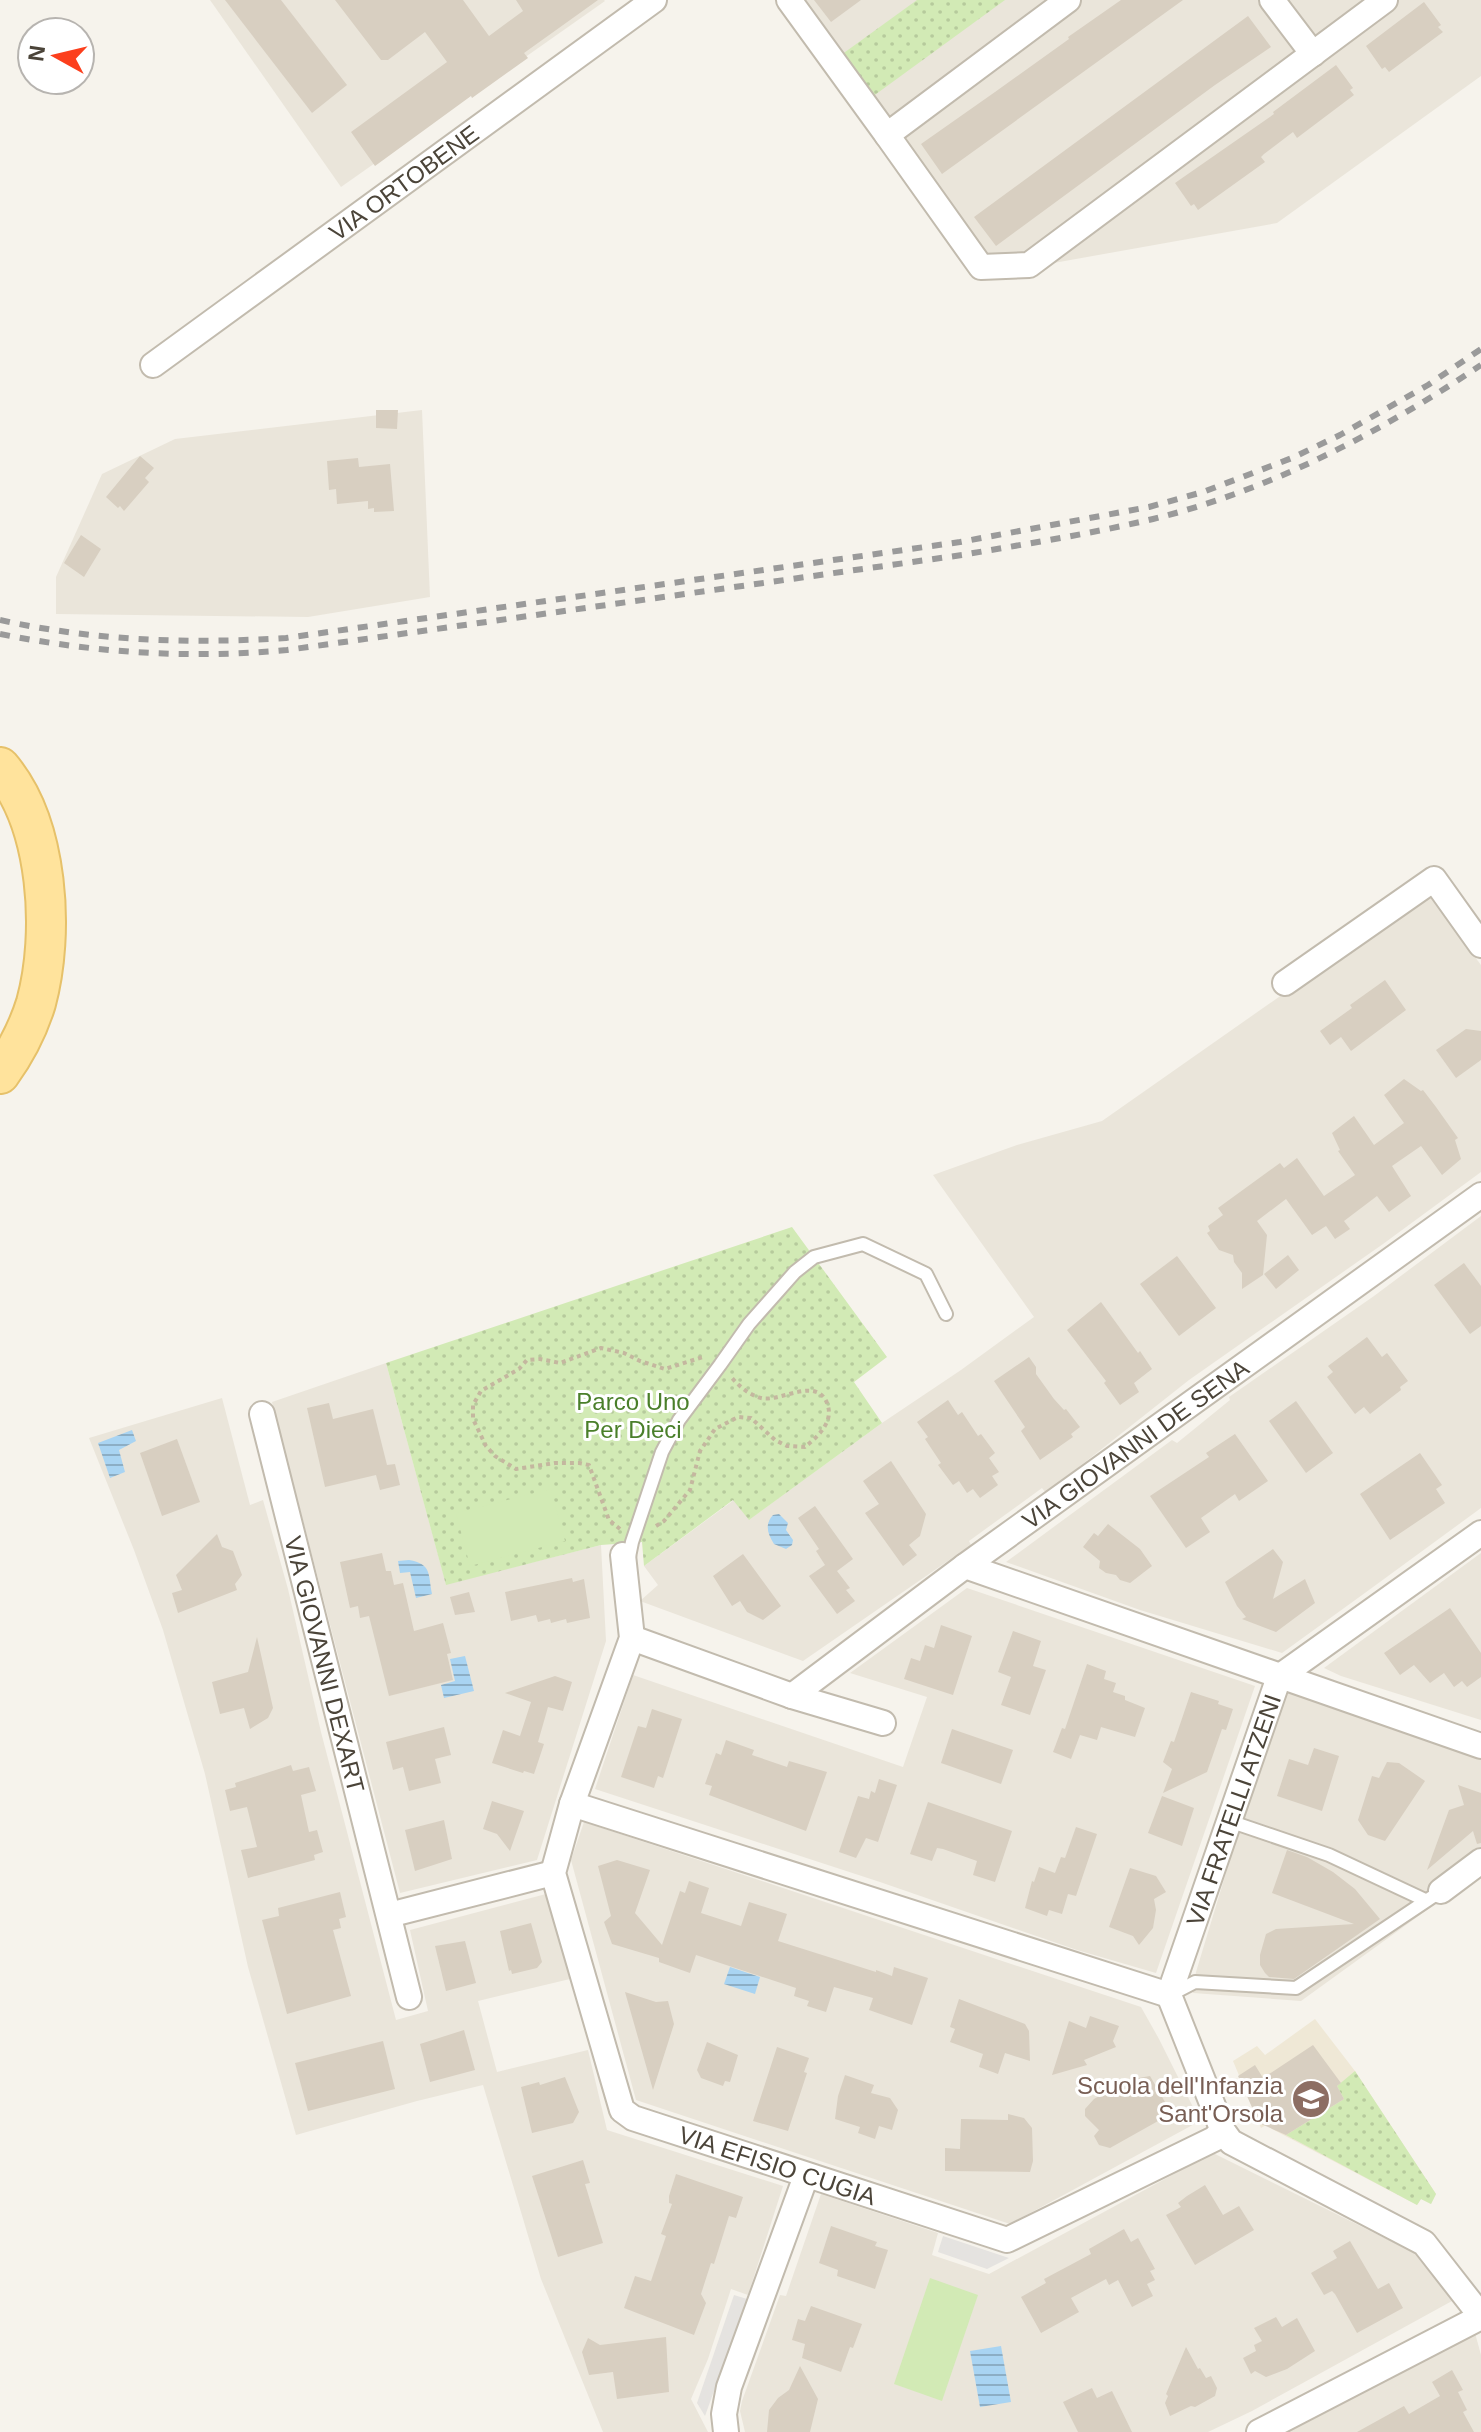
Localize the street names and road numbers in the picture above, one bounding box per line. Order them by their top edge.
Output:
street label: VIA ORTOBENE [324,119,483,246]
street label: VIA GIOVANNI DE SENA [1017,1353,1253,1534]
street label: VIA GIOVANNI DEXART [280,1533,370,1795]
street label: VIA FRATELLI ATZENI [1181,1690,1286,1929]
street label: VIA EFISIO CUGIA [676,2120,879,2210]

